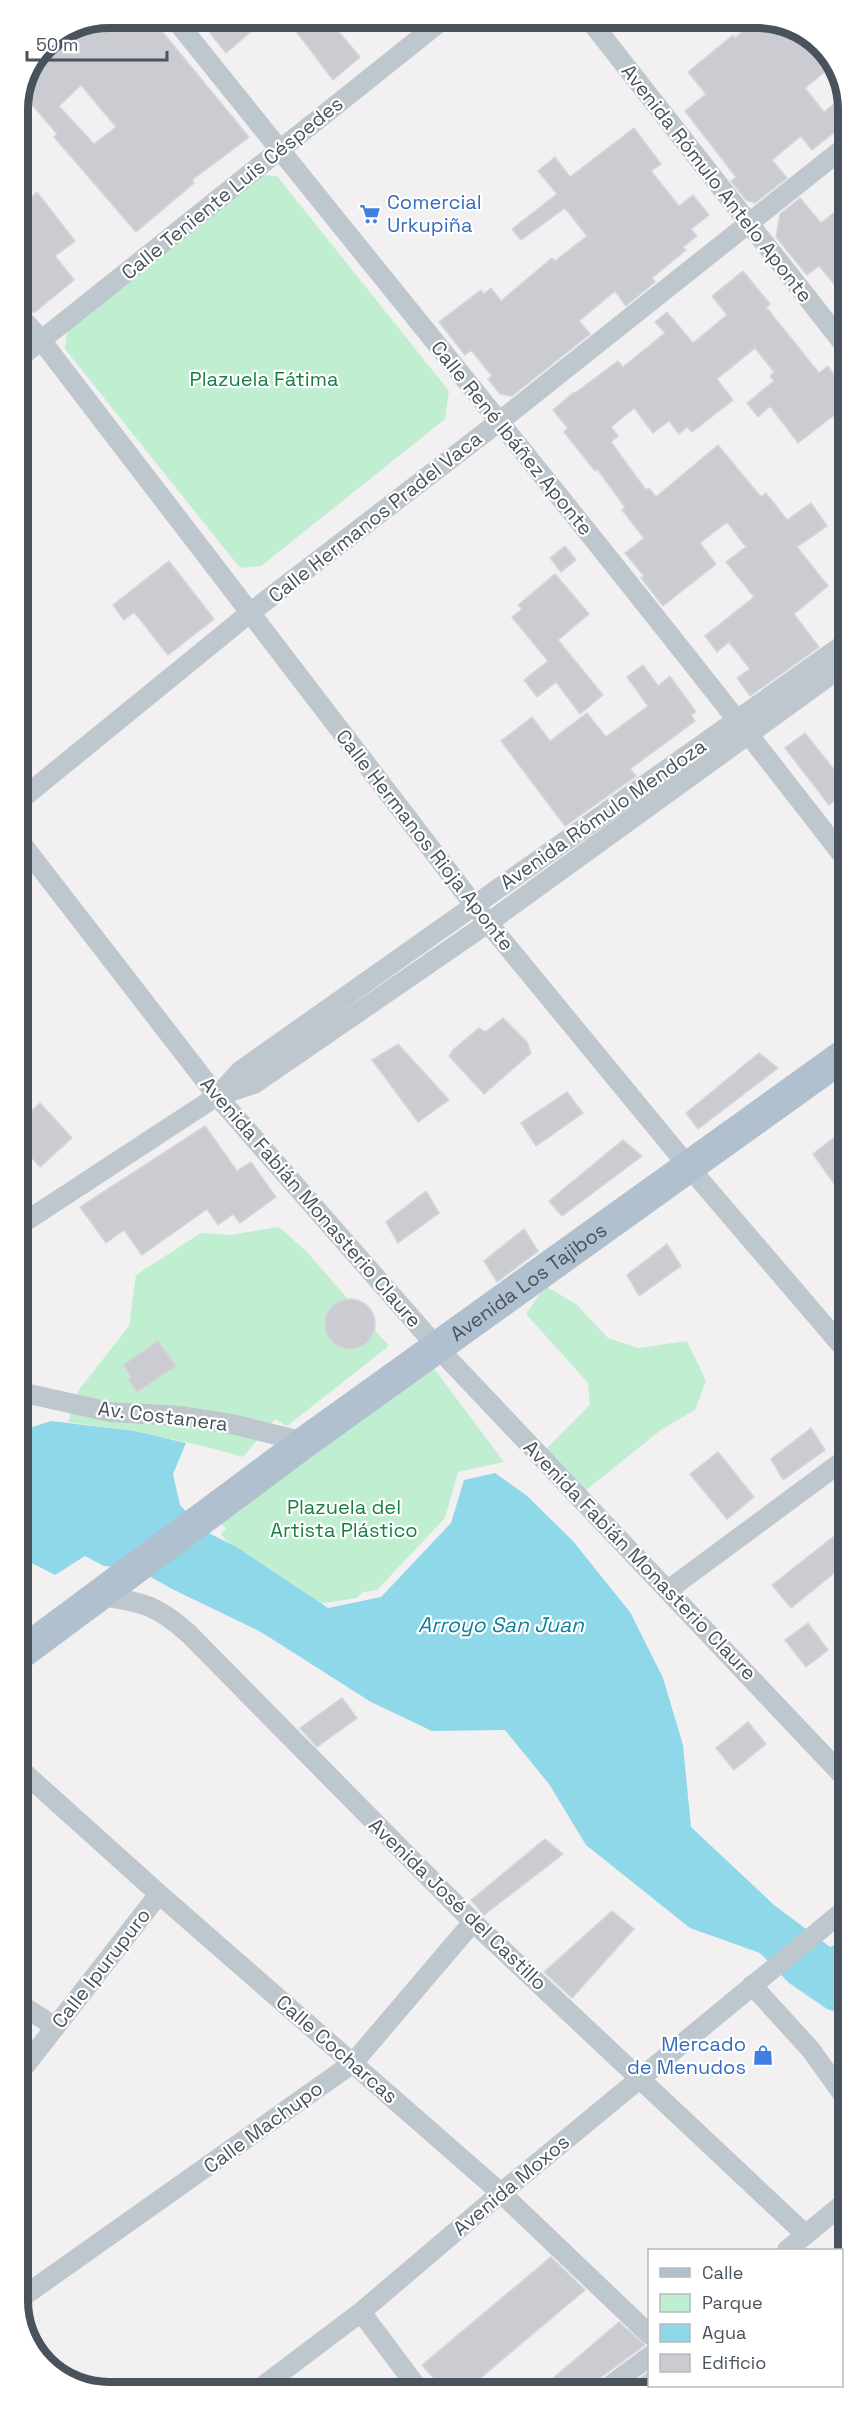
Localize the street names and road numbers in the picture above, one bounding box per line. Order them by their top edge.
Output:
street label: Avenida Rómulo Antelo Aponte [616,59,818,307]
street label: Calle Teniente Luis Céspedes [116,90,348,286]
street label: Calle René Ibáñez Aponte [425,335,599,541]
street label: Calle Hermanos Pradel Vaca [263,426,487,608]
street label: Calle Hermanos Rioja Aponte [330,724,520,956]
street label: Avenida Rómulo Mendoza [495,733,711,895]
street label: Avenida Fabián Monasterio Claure [195,1071,427,1333]
street label: Avenida Los Tajibos [445,1217,612,1347]
street label: Av. Costanera [97,1395,229,1437]
street label: Avenida Fabián Monasterio Claure [518,1434,762,1686]
street label: Avenida José del Castillo [363,1812,553,1996]
street label: Calle Ipurupuro [46,1903,156,2033]
street label: Calle Cocharcas [271,1989,403,2109]
street label: Calle Machupo [198,2075,328,2179]
street label: Avenida Moxos [447,2129,575,2241]

